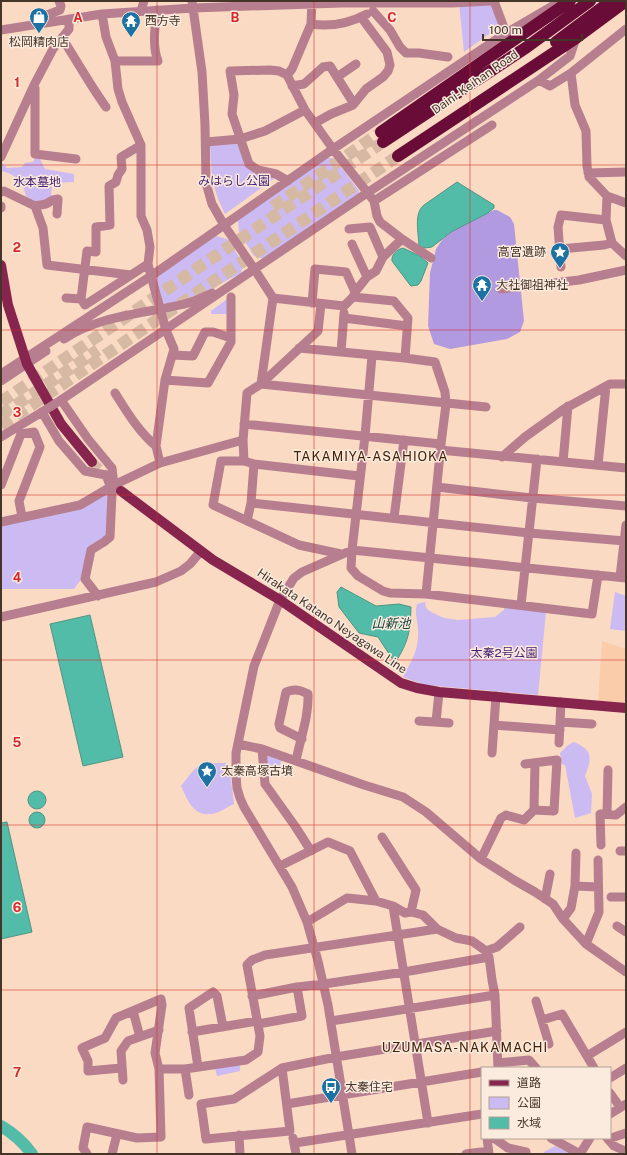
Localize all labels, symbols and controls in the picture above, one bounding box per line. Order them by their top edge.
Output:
shop icon: 松岡精肉店 [28,6,50,34]
text: A [73,10,83,25]
temple icon: 西方寺 [120,10,142,38]
text: B [231,10,240,25]
text: C [387,10,397,25]
place label: 西方寺 [145,14,181,28]
scale bar [483,16,582,42]
text: 100 m [489,23,522,37]
place label: 松岡精肉店 [9,35,69,49]
street label: Daini-Keihan Road [429,47,521,117]
text: 1 [14,75,20,90]
park label: みはらし公園 [198,174,270,188]
park label: 水本墓地 [13,175,61,189]
text: 2 [13,240,21,255]
place icon: 高宮遺跡 [549,241,571,269]
place label: 高宮遺跡 [498,245,546,259]
temple icon: 大社御祖神社 [471,274,493,302]
place label: 大社御祖神社 [496,278,568,292]
text: 3 [13,405,22,420]
district label: TAKAMIYA-ASAHIOKA [294,449,448,464]
street label: Hirakata Katano Neyagawa Line [254,566,410,677]
text: 4 [13,570,22,585]
water label: 山新池 [371,616,412,631]
park label: 太秦2号公園 [470,646,538,660]
text: 5 [13,735,22,750]
place icon: 太秦高塚古墳 [196,760,218,788]
place label: 太秦高塚古墳 [221,764,293,778]
text: 6 [13,900,22,915]
district label: UZUMASA-NAKAMACHI [382,1040,548,1055]
text: 7 [13,1065,21,1080]
legend [481,1067,611,1139]
bus stop icon: 太秦住宅 [320,1076,342,1104]
text: 道路 [517,1076,541,1090]
place label: 太秦住宅 [345,1080,393,1094]
text: 公園 [517,1096,541,1110]
text: 水域 [517,1116,541,1130]

